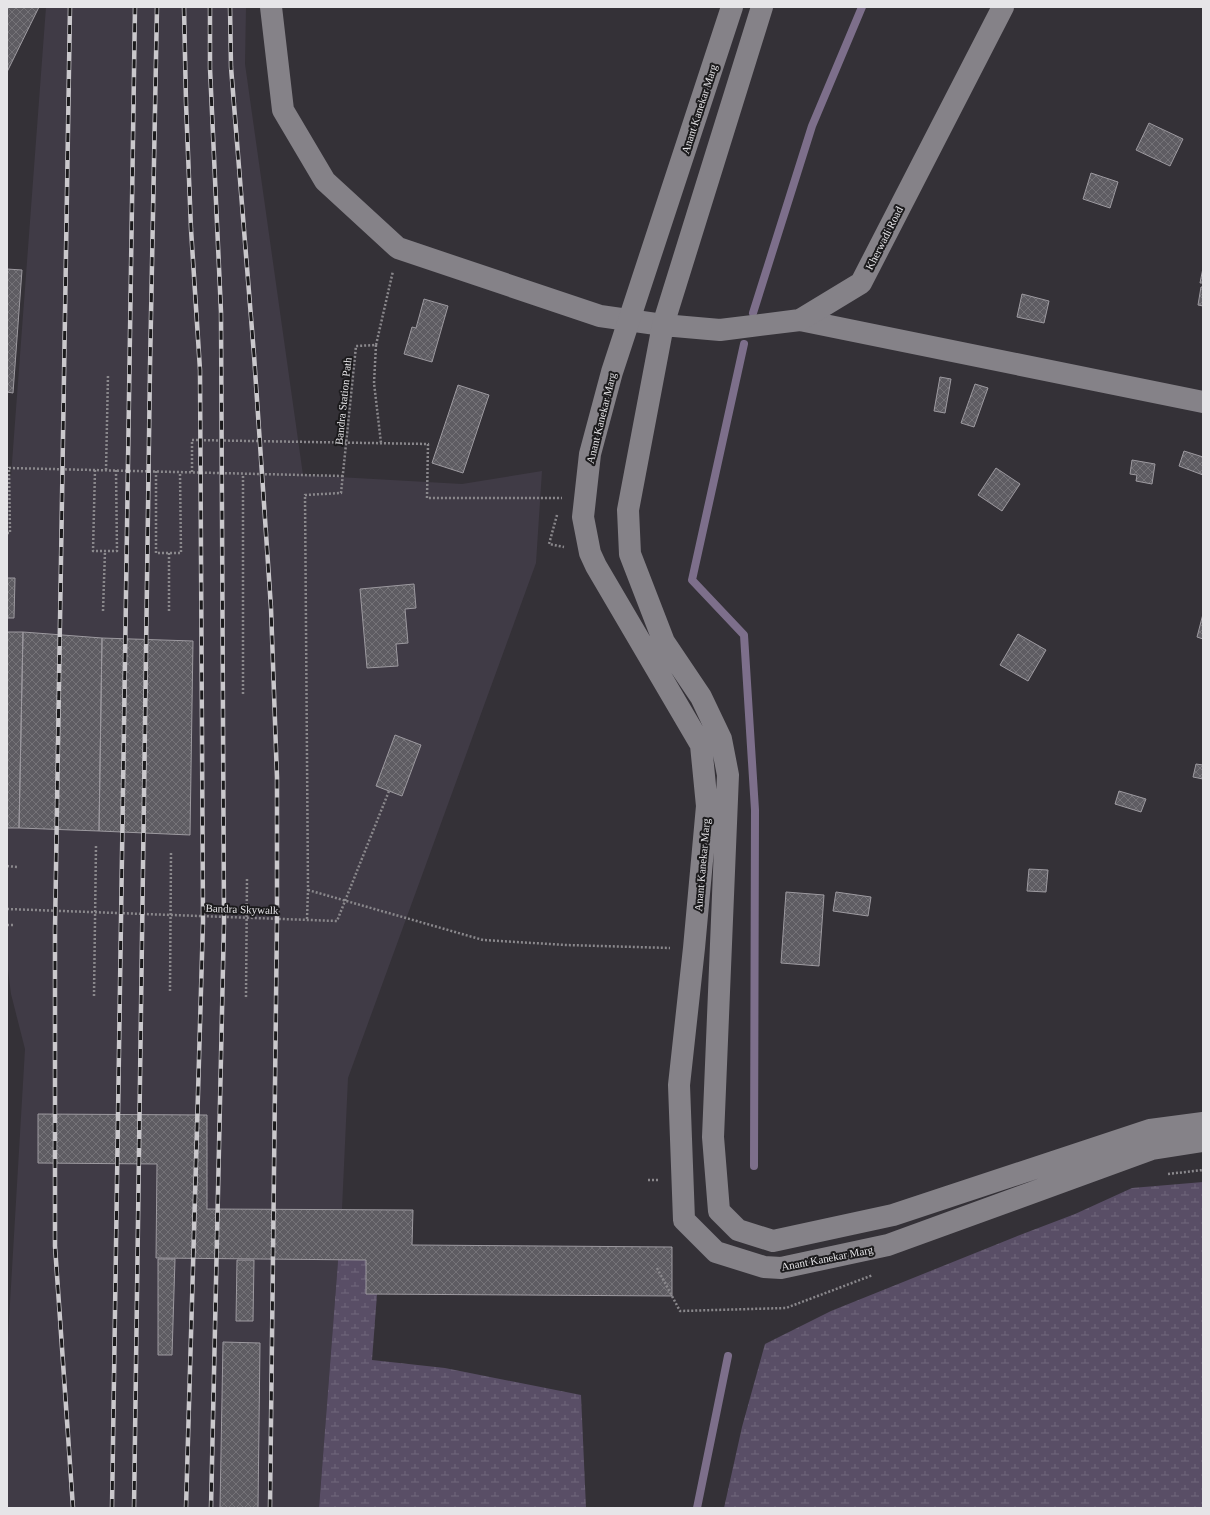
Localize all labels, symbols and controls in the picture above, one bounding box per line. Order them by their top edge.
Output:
street label: Anant Kanekar Marg [679,62,719,155]
street label: Kherwadi Road [863,204,905,272]
street label: Bandra Station Path [332,356,354,445]
street label: Anant Kanekar Marg [584,371,618,465]
street label: Anant Kanekar Marg [692,818,712,912]
street label: Bandra Skywalk [205,902,279,916]
street label: Anant Kanekar Marg [780,1243,874,1273]

